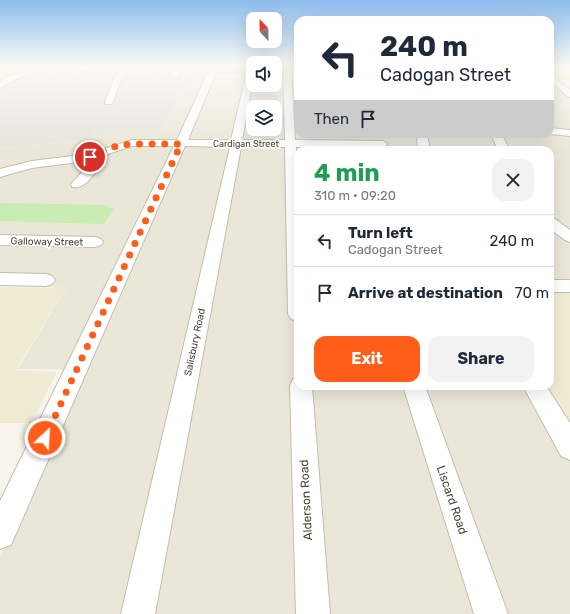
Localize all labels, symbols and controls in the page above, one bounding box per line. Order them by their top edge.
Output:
north arrow [246,12,282,48]
map controls [246,12,282,136]
text: 240 m [380,30,468,63]
icon: left [314,32,366,84]
button: sound [246,56,282,92]
text: Cadogan Street [380,64,511,86]
button: layers [246,100,282,136]
icon: arrive [357,108,379,130]
text: Then [314,110,349,128]
street label: Cardigan Street [213,139,279,149]
pin [73,140,107,174]
icon: arrive [79,146,101,168]
text: 4 min [314,159,380,187]
button: close [492,159,534,201]
text: 310 m · 09:20 [314,188,396,203]
text: Turn left [348,224,413,242]
icon: left [314,230,336,252]
text: 240 m [489,232,534,250]
street label: Galloway Street [11,235,84,249]
text: Cadogan Street [348,242,443,257]
icon: arrive [314,282,336,304]
text: Arrive at destination [348,284,503,302]
text: 70 m [515,284,549,302]
street label: Salisbury Road [182,307,208,377]
button: Exit [314,336,420,382]
button: Share [428,336,534,382]
position arrow [24,417,66,459]
street label: Alderson Road [297,459,315,541]
street label: Liscard Road [434,464,470,536]

